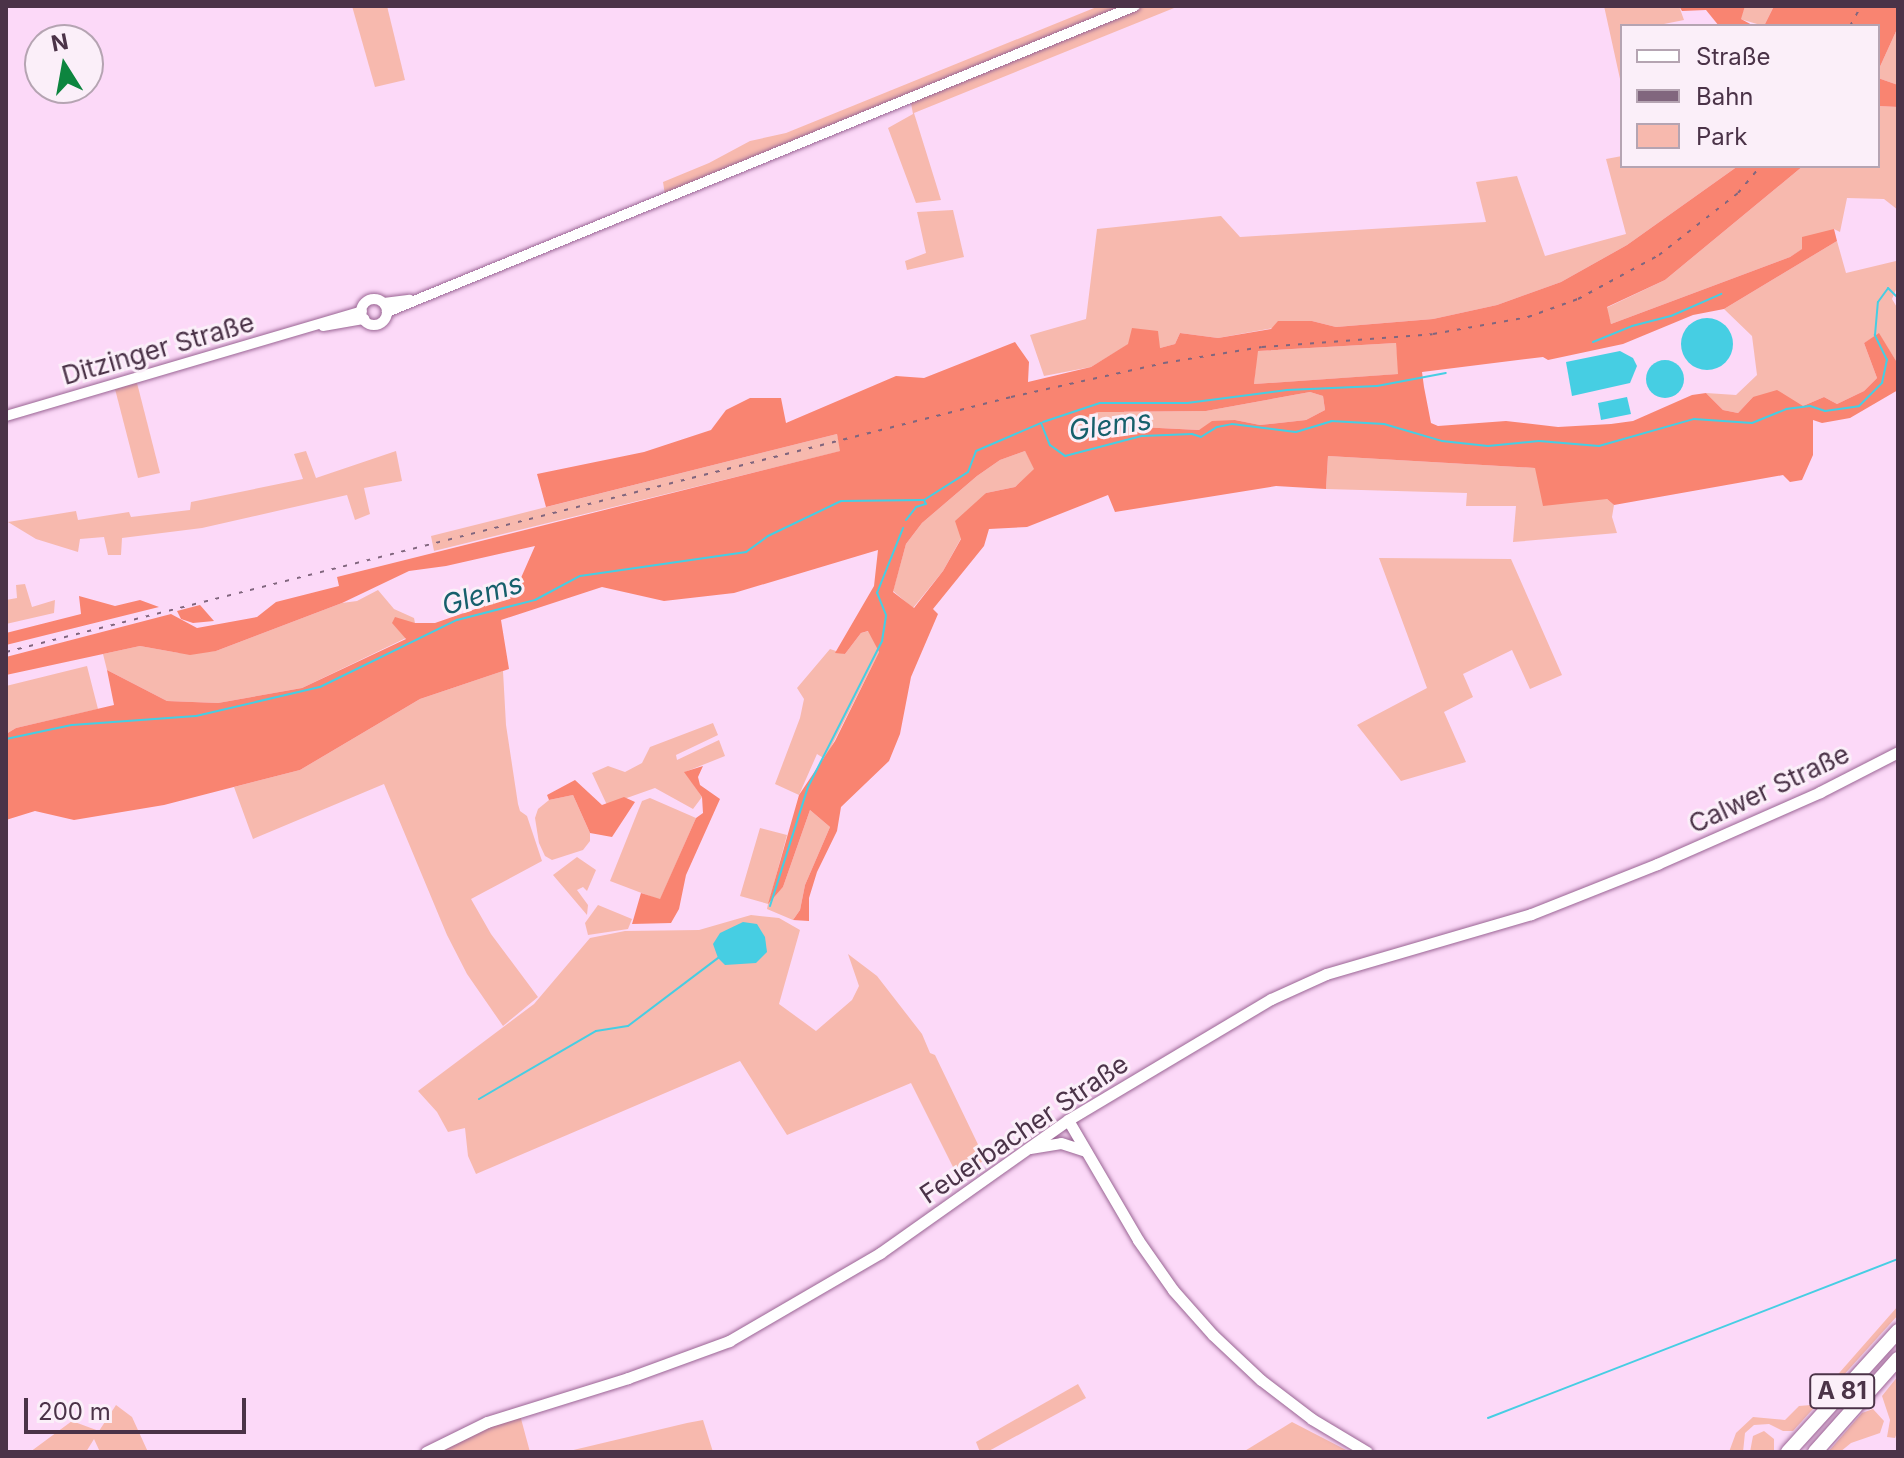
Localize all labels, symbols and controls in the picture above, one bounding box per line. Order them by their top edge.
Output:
north arrow [24,24,104,104]
legend [1620,24,1880,168]
text: N [49,28,71,57]
text: Straße [1696,42,1771,71]
text: Bahn [1696,82,1754,111]
text: Park [1696,122,1747,151]
street label: Ditzinger Straße [58,307,258,391]
water label: Glems [1067,403,1153,447]
water label: Glems [437,566,527,622]
street label: Calwer Straße [1684,738,1854,840]
street label: Feuerbacher Straße [914,1048,1134,1210]
road number: A 81 [1808,1371,1876,1411]
scale bar [28,1382,250,1432]
text: 200 m [38,1397,111,1426]

